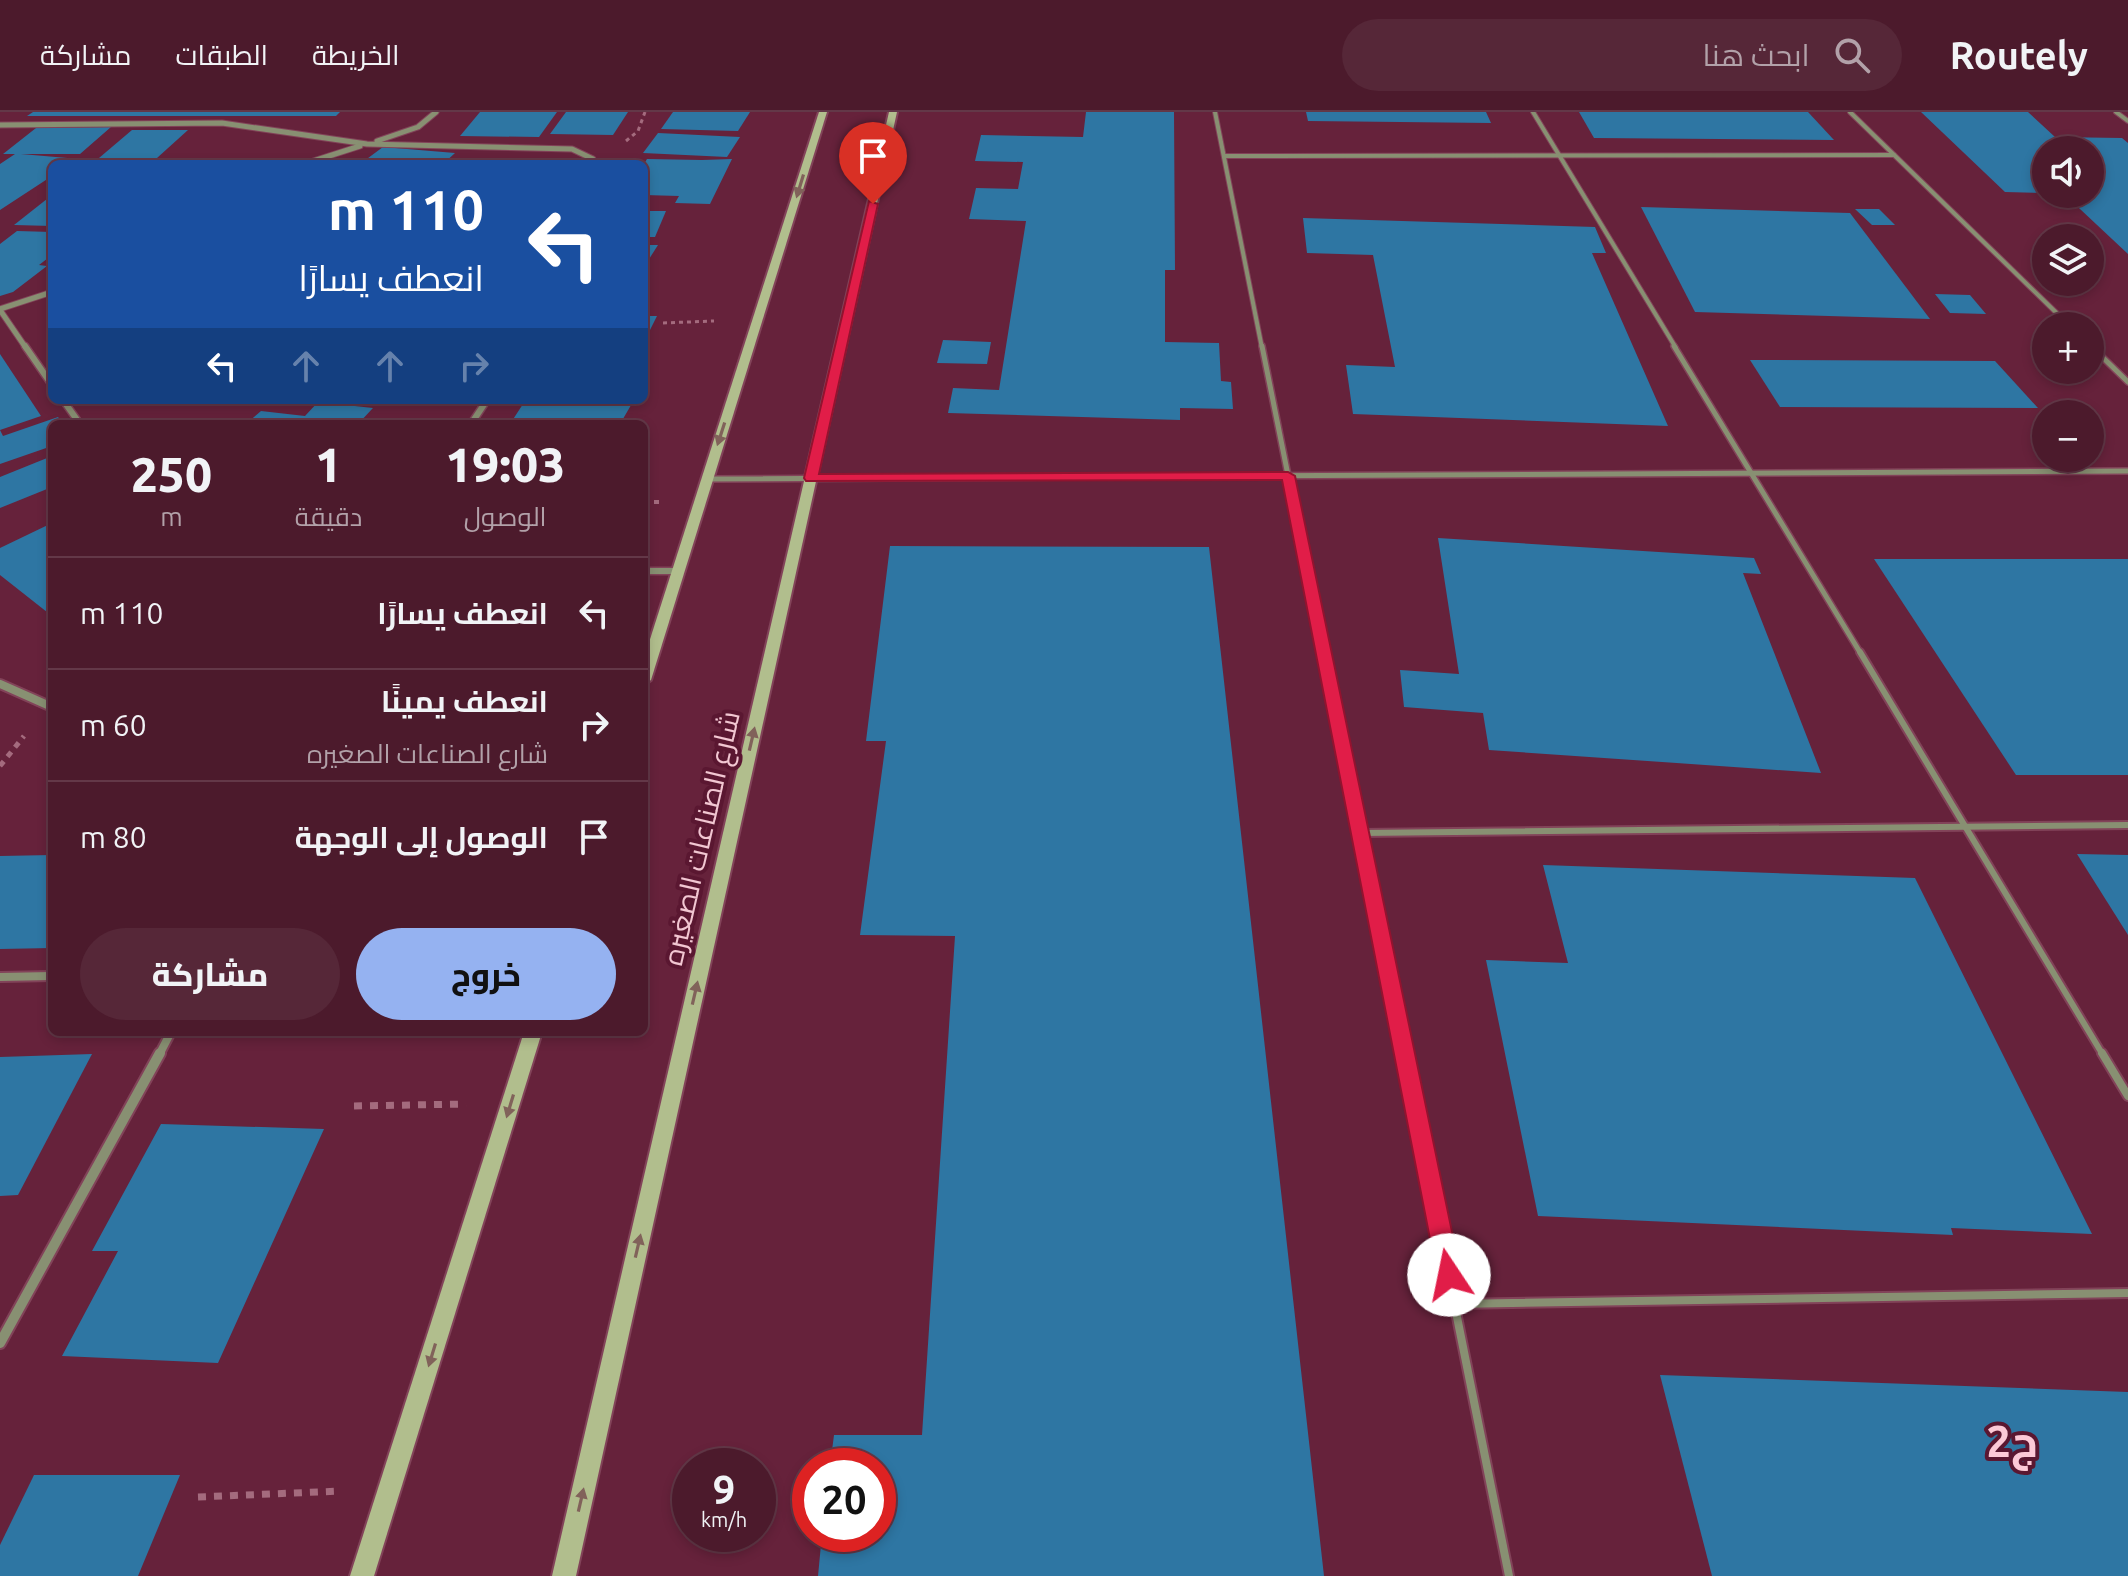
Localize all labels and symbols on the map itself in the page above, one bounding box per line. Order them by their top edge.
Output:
pin [839,122,907,204]
one-way arrow [793,175,805,199]
one-way arrow [715,423,727,447]
street label: شارع الصناعات الصغيره [656,708,749,969]
one-way arrow [746,726,759,751]
one-way arrow [689,980,702,1005]
one-way arrow [503,1095,515,1119]
position arrow [1407,1233,1491,1317]
one-way arrow [632,1234,645,1259]
one-way arrow [425,1343,438,1367]
district label: ج2 [1986,1416,2038,1472]
speed limit sign: 20 [792,1448,896,1552]
one-way arrow [576,1487,588,1512]

